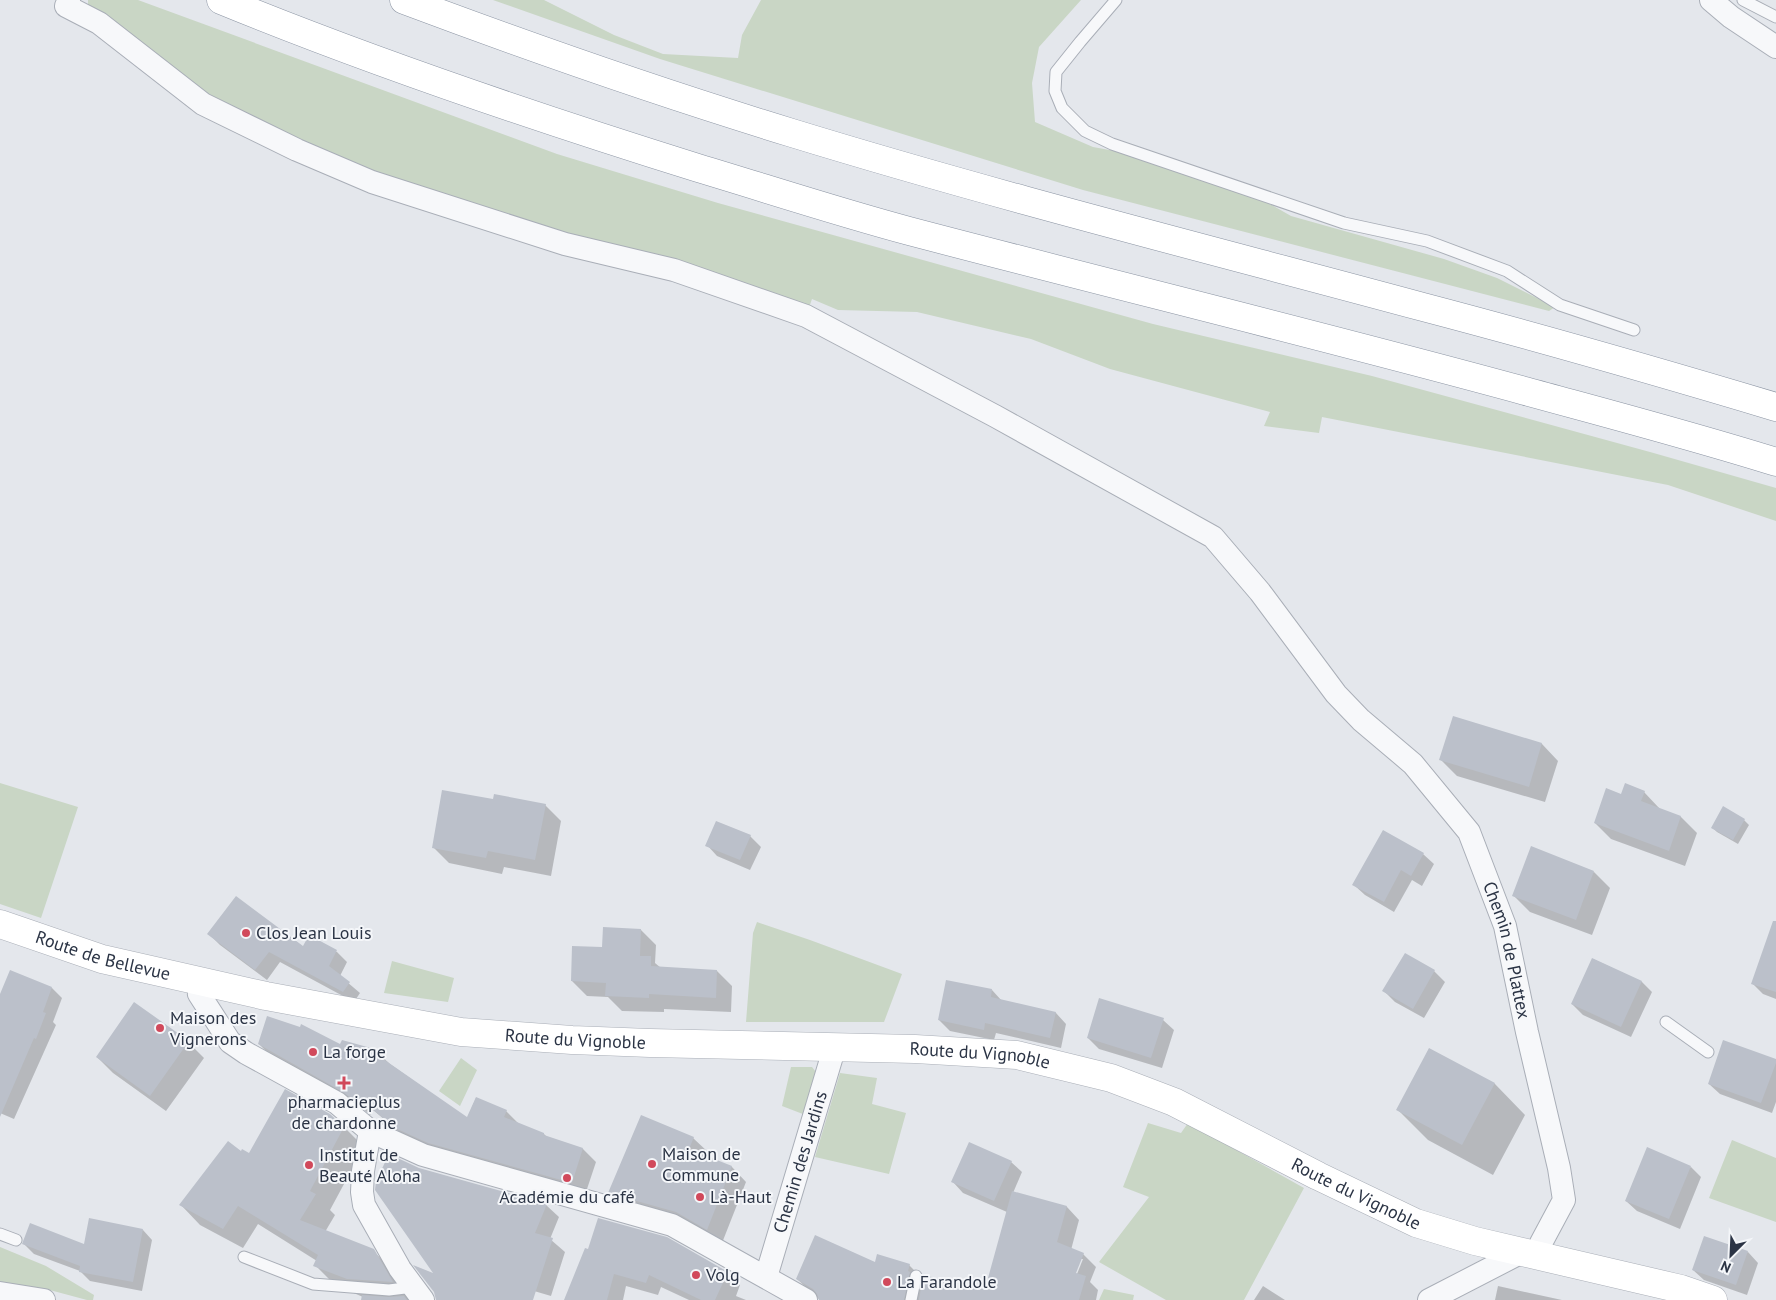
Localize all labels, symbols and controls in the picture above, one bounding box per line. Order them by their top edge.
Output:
street label: Chemin de Plattex [1478,878,1536,1021]
place label: Clos Jean Louis [256,921,372,944]
street label: Route de Bellevue [33,925,173,985]
marker: Clos Jean Louis [240,927,252,939]
place label: Maison des Vignerons [169,1006,256,1050]
marker: Maison des Vignerons [154,1022,166,1034]
street label: Route du Vignoble [504,1023,646,1054]
street label: Route du Vignoble [909,1037,1053,1074]
place label: La forge [323,1040,386,1063]
marker: La forge [307,1046,319,1058]
marker: pharmacieplus de chardonne [338,1077,350,1089]
street label: Chemin des Jardins [768,1088,832,1236]
place label: pharmacieplus de chardonne [288,1090,400,1134]
place label: Maison de Commune [662,1142,741,1186]
place label: Institut de Beauté Aloha [319,1143,421,1187]
street label: Route du Vignoble [1288,1152,1425,1235]
marker: Maison de Commune [646,1158,658,1170]
marker: Institut de Beauté Aloha [303,1159,315,1171]
marker: Académie du café [561,1172,573,1184]
place label: Académie du café [499,1185,635,1208]
place label: Là-Haut [710,1185,772,1208]
marker: Là-Haut [694,1191,706,1203]
north arrow [1706,1230,1756,1280]
text: N [1718,1257,1734,1277]
place label: Volg [705,1263,740,1286]
marker: Volg [690,1269,702,1281]
place label: La Farandole [897,1270,997,1293]
marker: La Farandole [881,1276,893,1288]

